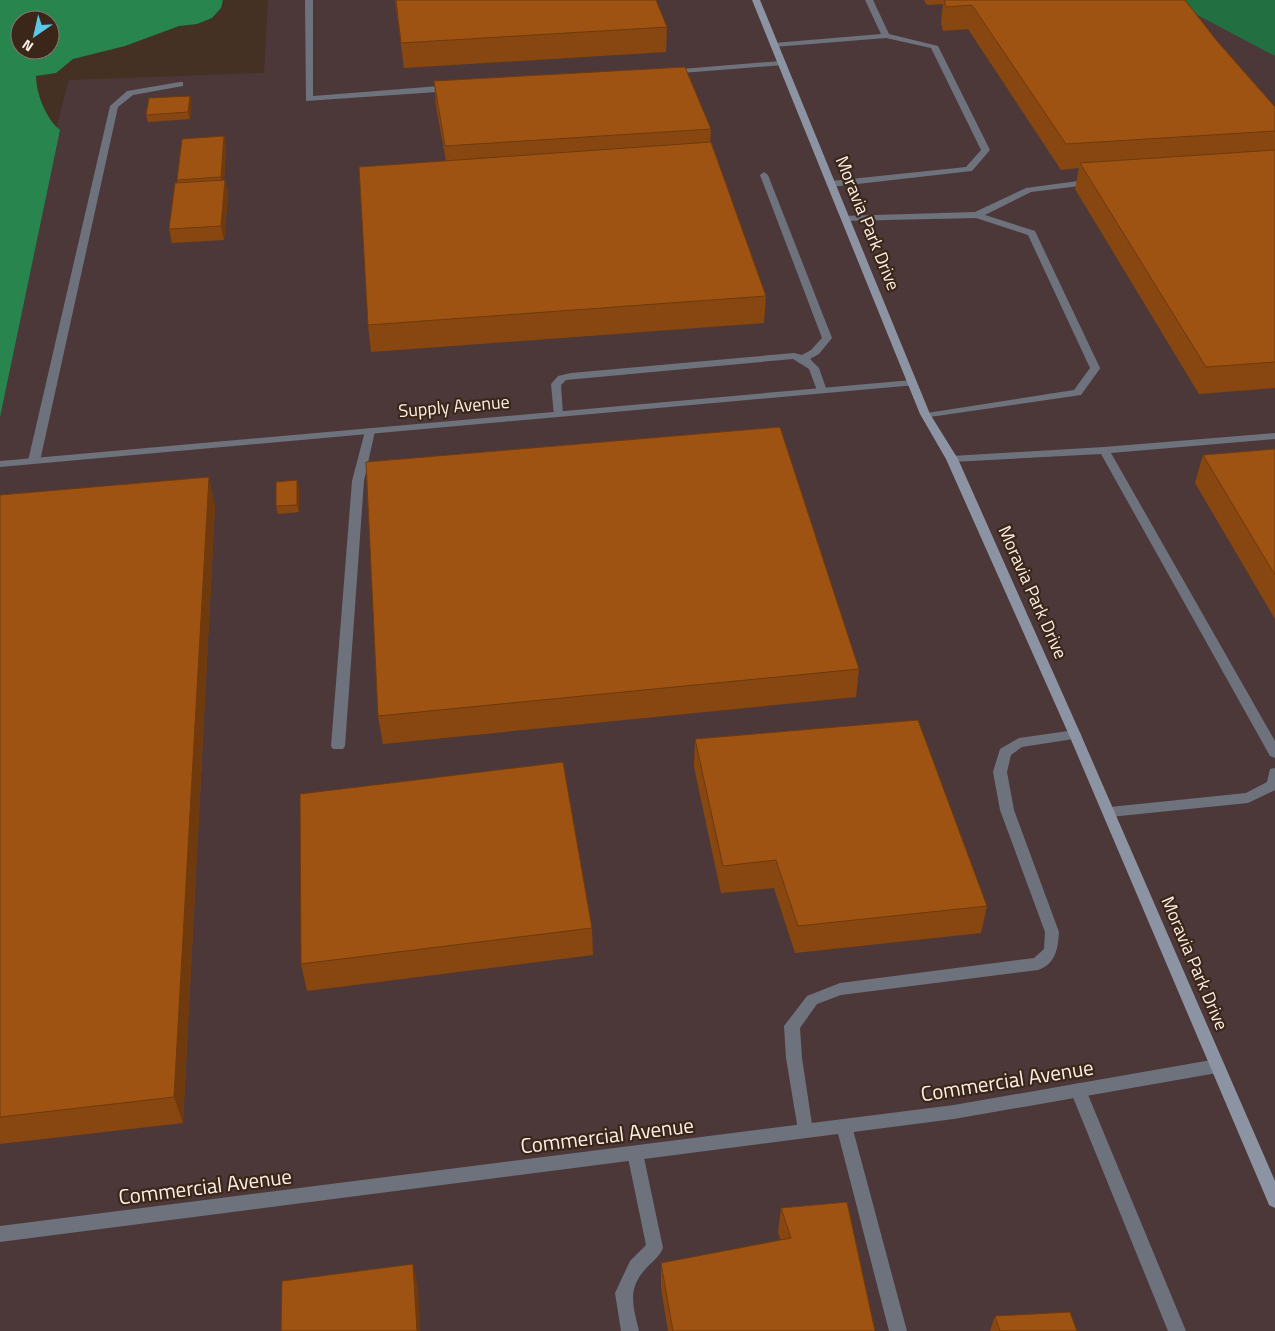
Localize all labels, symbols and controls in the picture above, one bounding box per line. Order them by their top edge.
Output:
north arrow [10,10,60,60]
text: N [18,35,37,58]
street label: Moravia Park Drive [829,152,907,294]
street label: Supply Avenue [397,388,511,424]
street label: Moravia Park Drive [992,521,1074,663]
street label: Moravia Park Drive [1155,892,1235,1034]
street label: Commercial Avenue [918,1051,1096,1109]
street label: Commercial Avenue [518,1108,696,1162]
street label: Commercial Avenue [116,1159,294,1213]

